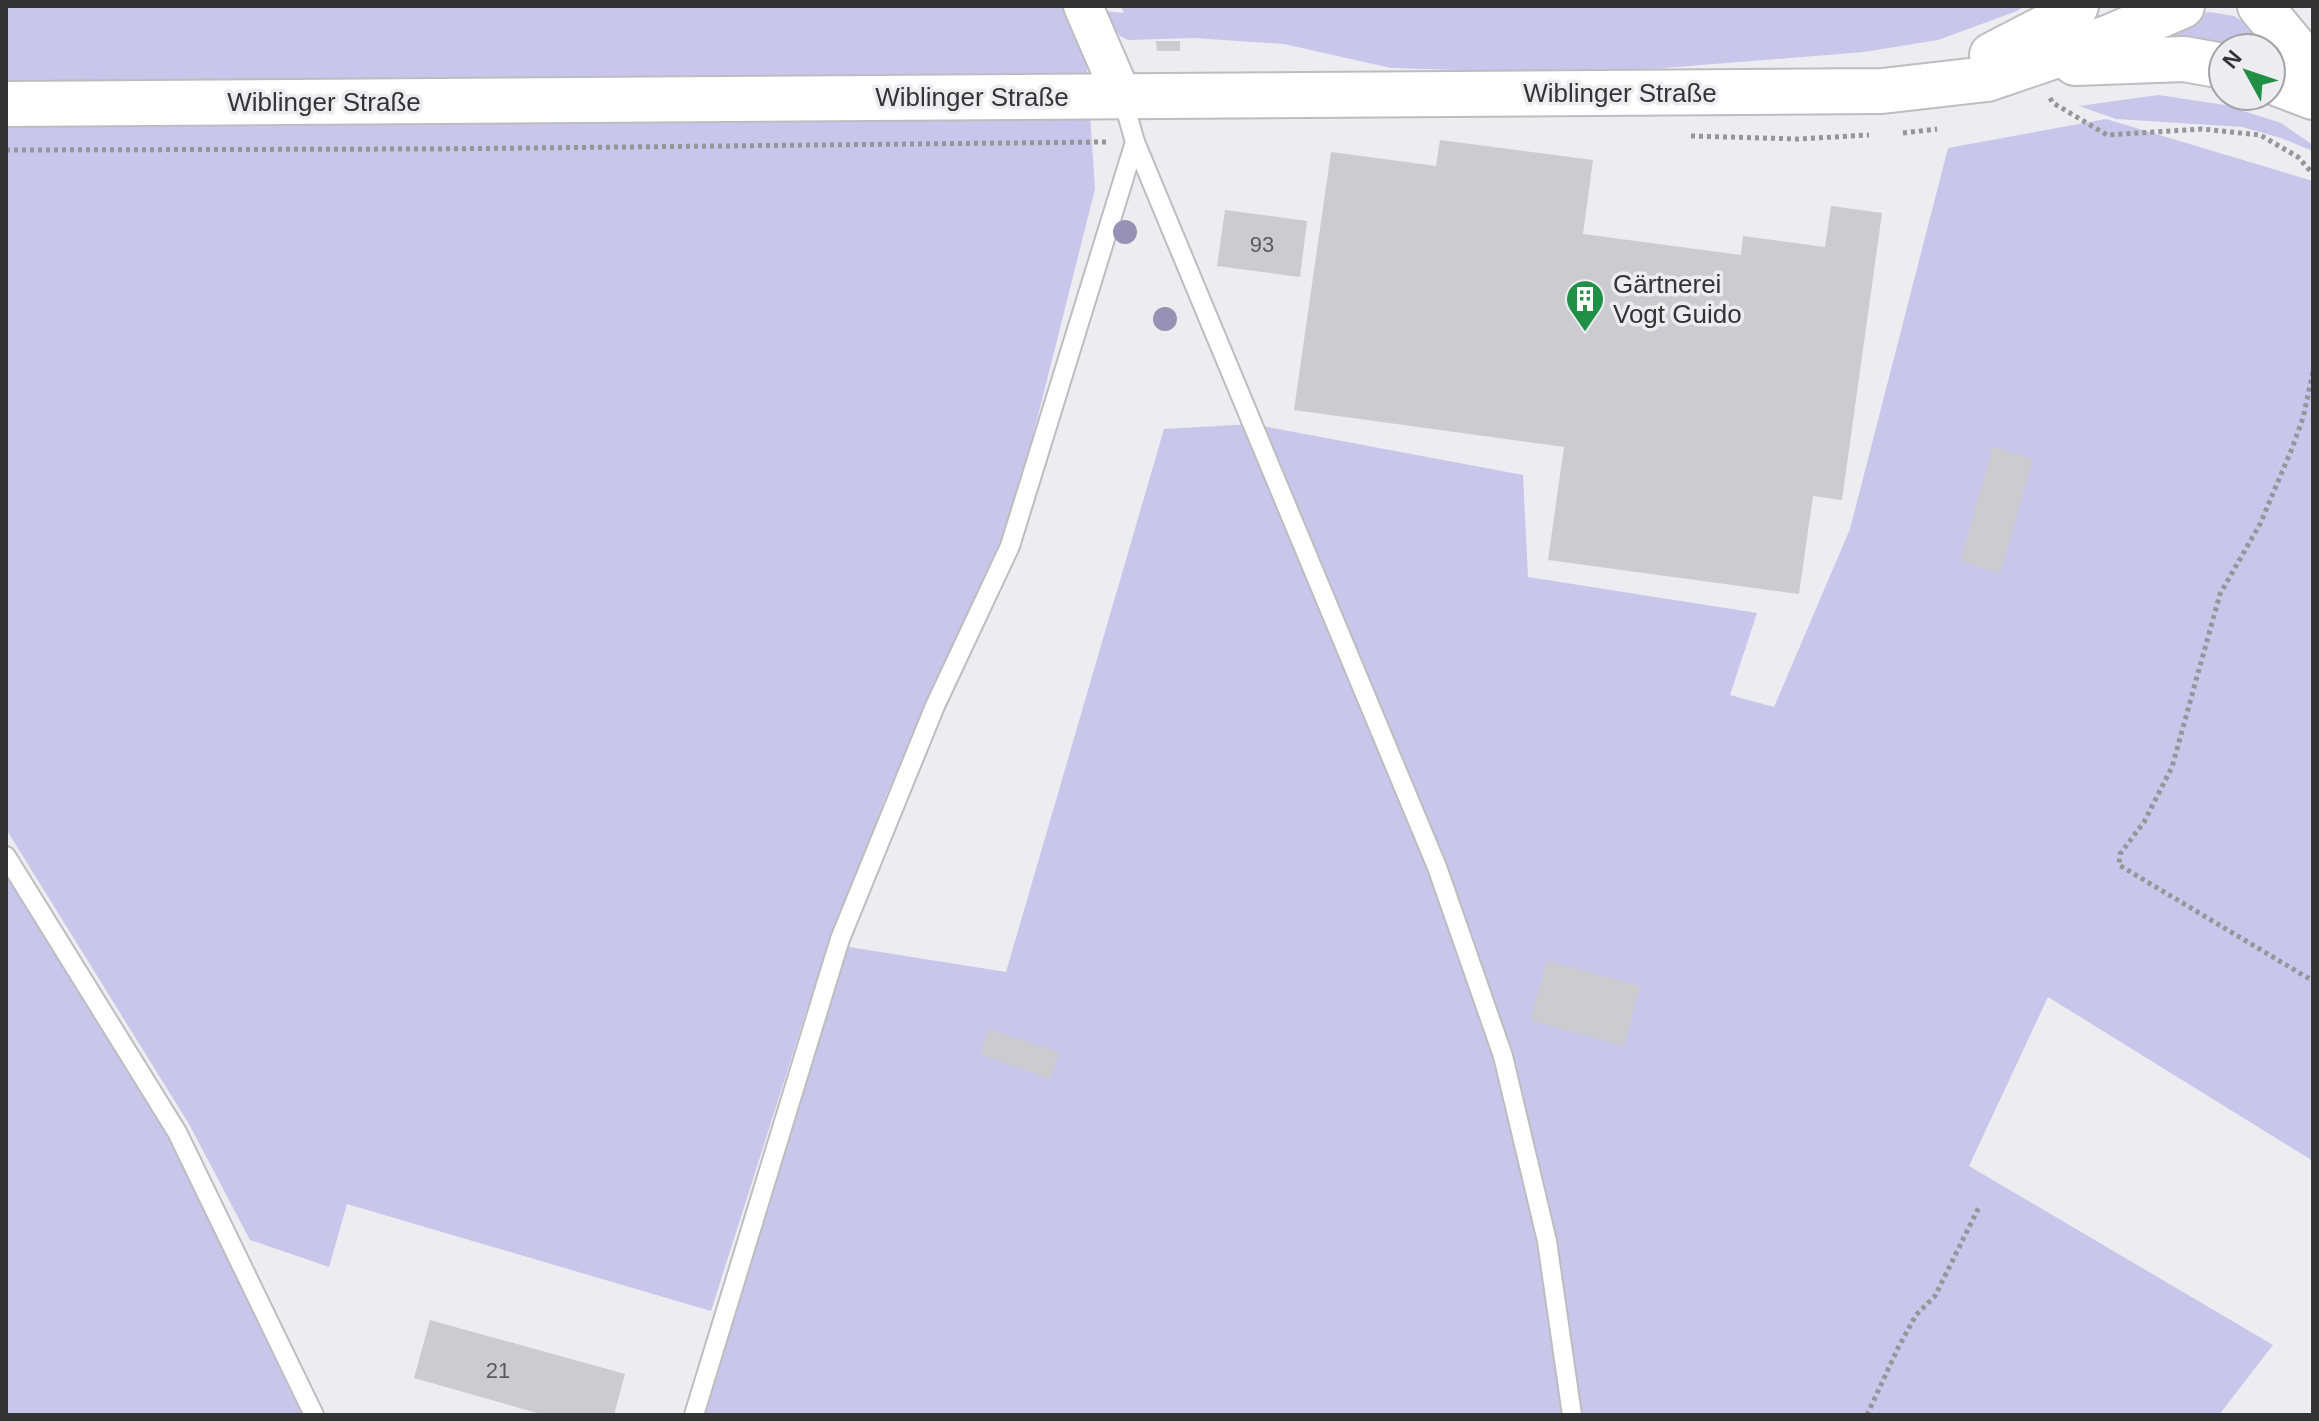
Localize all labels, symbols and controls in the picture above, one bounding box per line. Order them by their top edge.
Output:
north arrow [2207,32,2287,112]
text: N [2217,45,2247,74]
street label: Wiblinger Straße [1523,78,1717,108]
street label: Wiblinger Straße [875,82,1069,112]
street label: Wiblinger Straße [227,87,421,117]
house number: 93 [1250,232,1274,257]
place label: Gärtnerei Vogt Guido [1613,269,1742,329]
building icon: Gärtnerei Vogt Guido [1564,278,1606,333]
house number: 21 [486,1358,510,1383]

